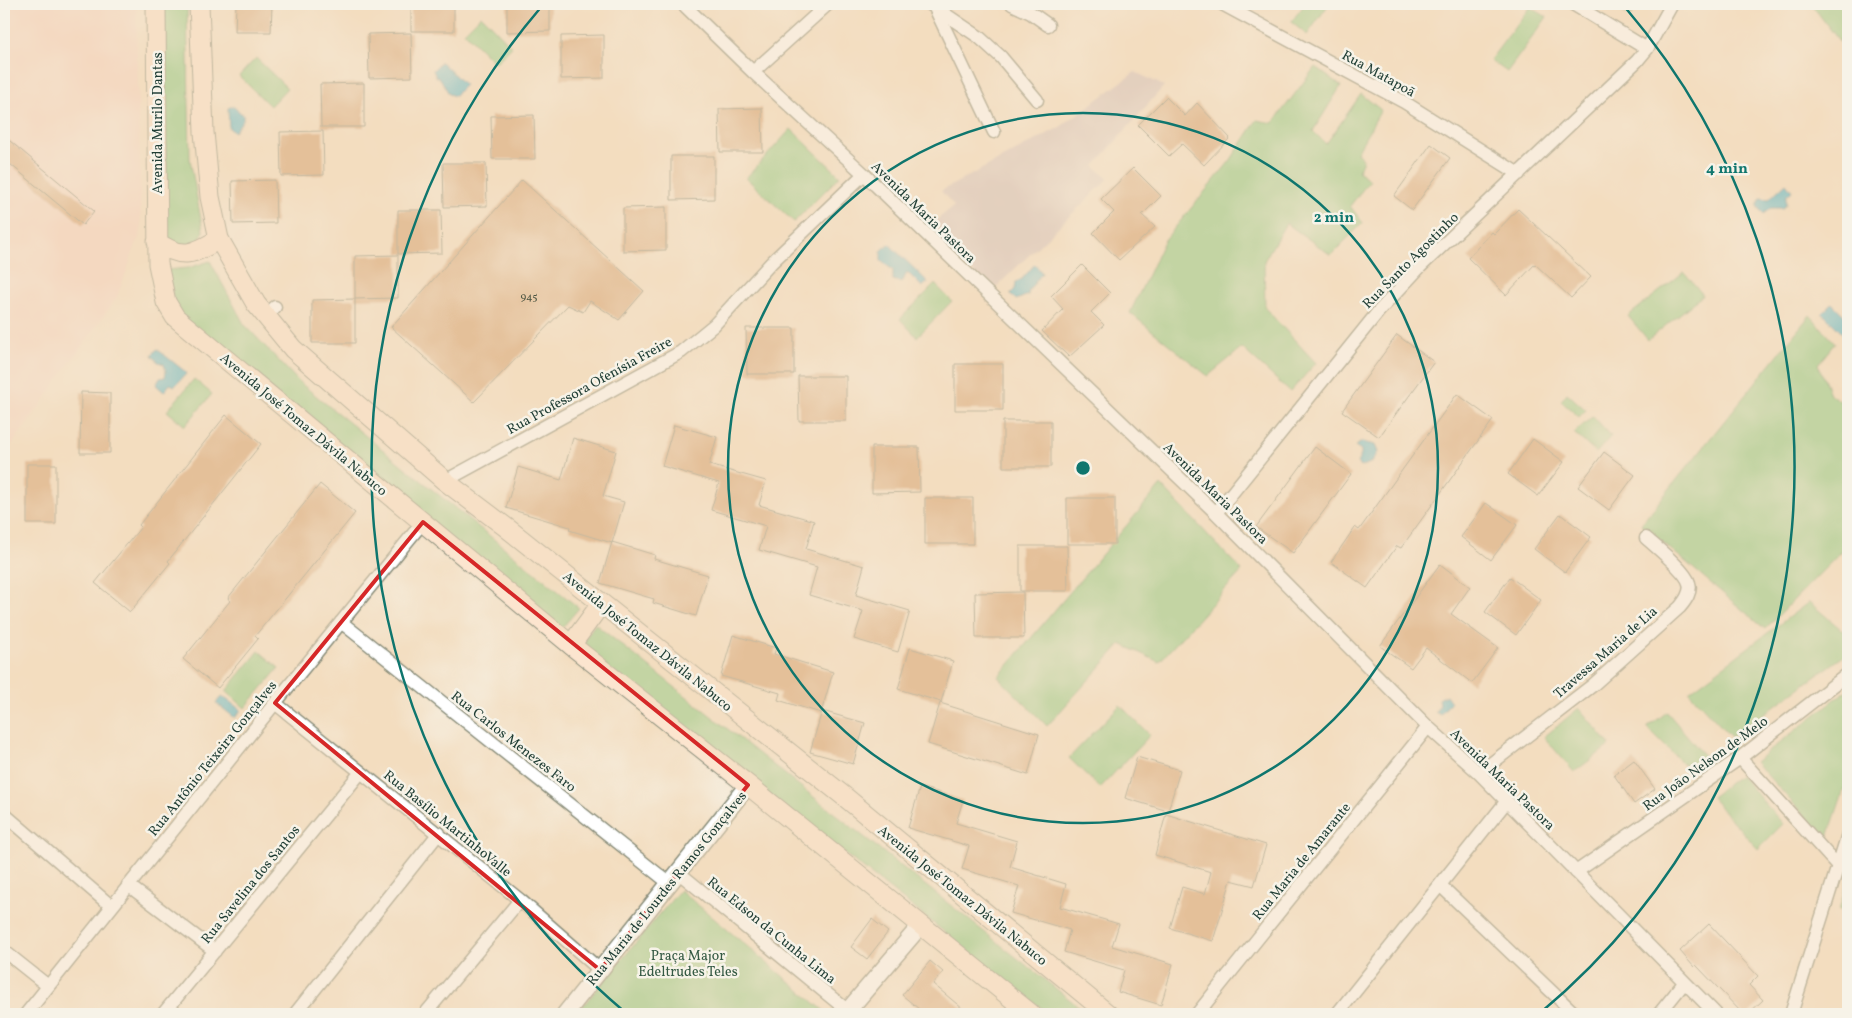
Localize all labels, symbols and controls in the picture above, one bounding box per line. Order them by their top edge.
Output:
street label: Rua Matapoã [1338,46,1418,102]
street label: Avenida Murilo Dantas [149,52,168,194]
street label: Avenida Maria Pastora [866,158,980,268]
text: 4 min [1706,159,1748,180]
text: 2 min [1314,208,1354,229]
street label: Rua Santo Agostinho [1359,209,1463,313]
house number: 945 [521,290,537,305]
street label: Rua Professora Ofenísia Freire [504,333,676,440]
street label: Avenida José Tomaz Dávila Nabuco [215,349,391,501]
street label: Avenida Maria Pastora [1158,439,1272,549]
centre of rings [1074,459,1092,477]
street label: Avenida José Tomaz Dávila Nabuco [558,568,736,717]
street label: Travessa Maria de Lia [1550,603,1662,704]
street label: Rua Antônio Teixeira Gonçalves [144,677,282,841]
street label: Rua Carlos Menezes Faro [447,687,580,797]
street label: Rua João Nelson de Melo [1639,712,1772,816]
street label: Avenida Maria Pastora [1445,725,1559,835]
street label: Rua Basílio MartinhoValle [379,766,515,882]
street label: Rua Maria de Lourdes Ramos Gonçalves [583,788,752,990]
street label: Rua Maria de Amarante [1249,799,1356,925]
street label: Rua Savelina dos Santos [197,822,305,948]
street label: Avenida José Tomaz Dávila Nabuco [873,822,1051,971]
street label: Rua Edson da Cunha Lima [703,873,840,989]
park label: Praça Major Edeltrudes Teles [638,947,738,982]

